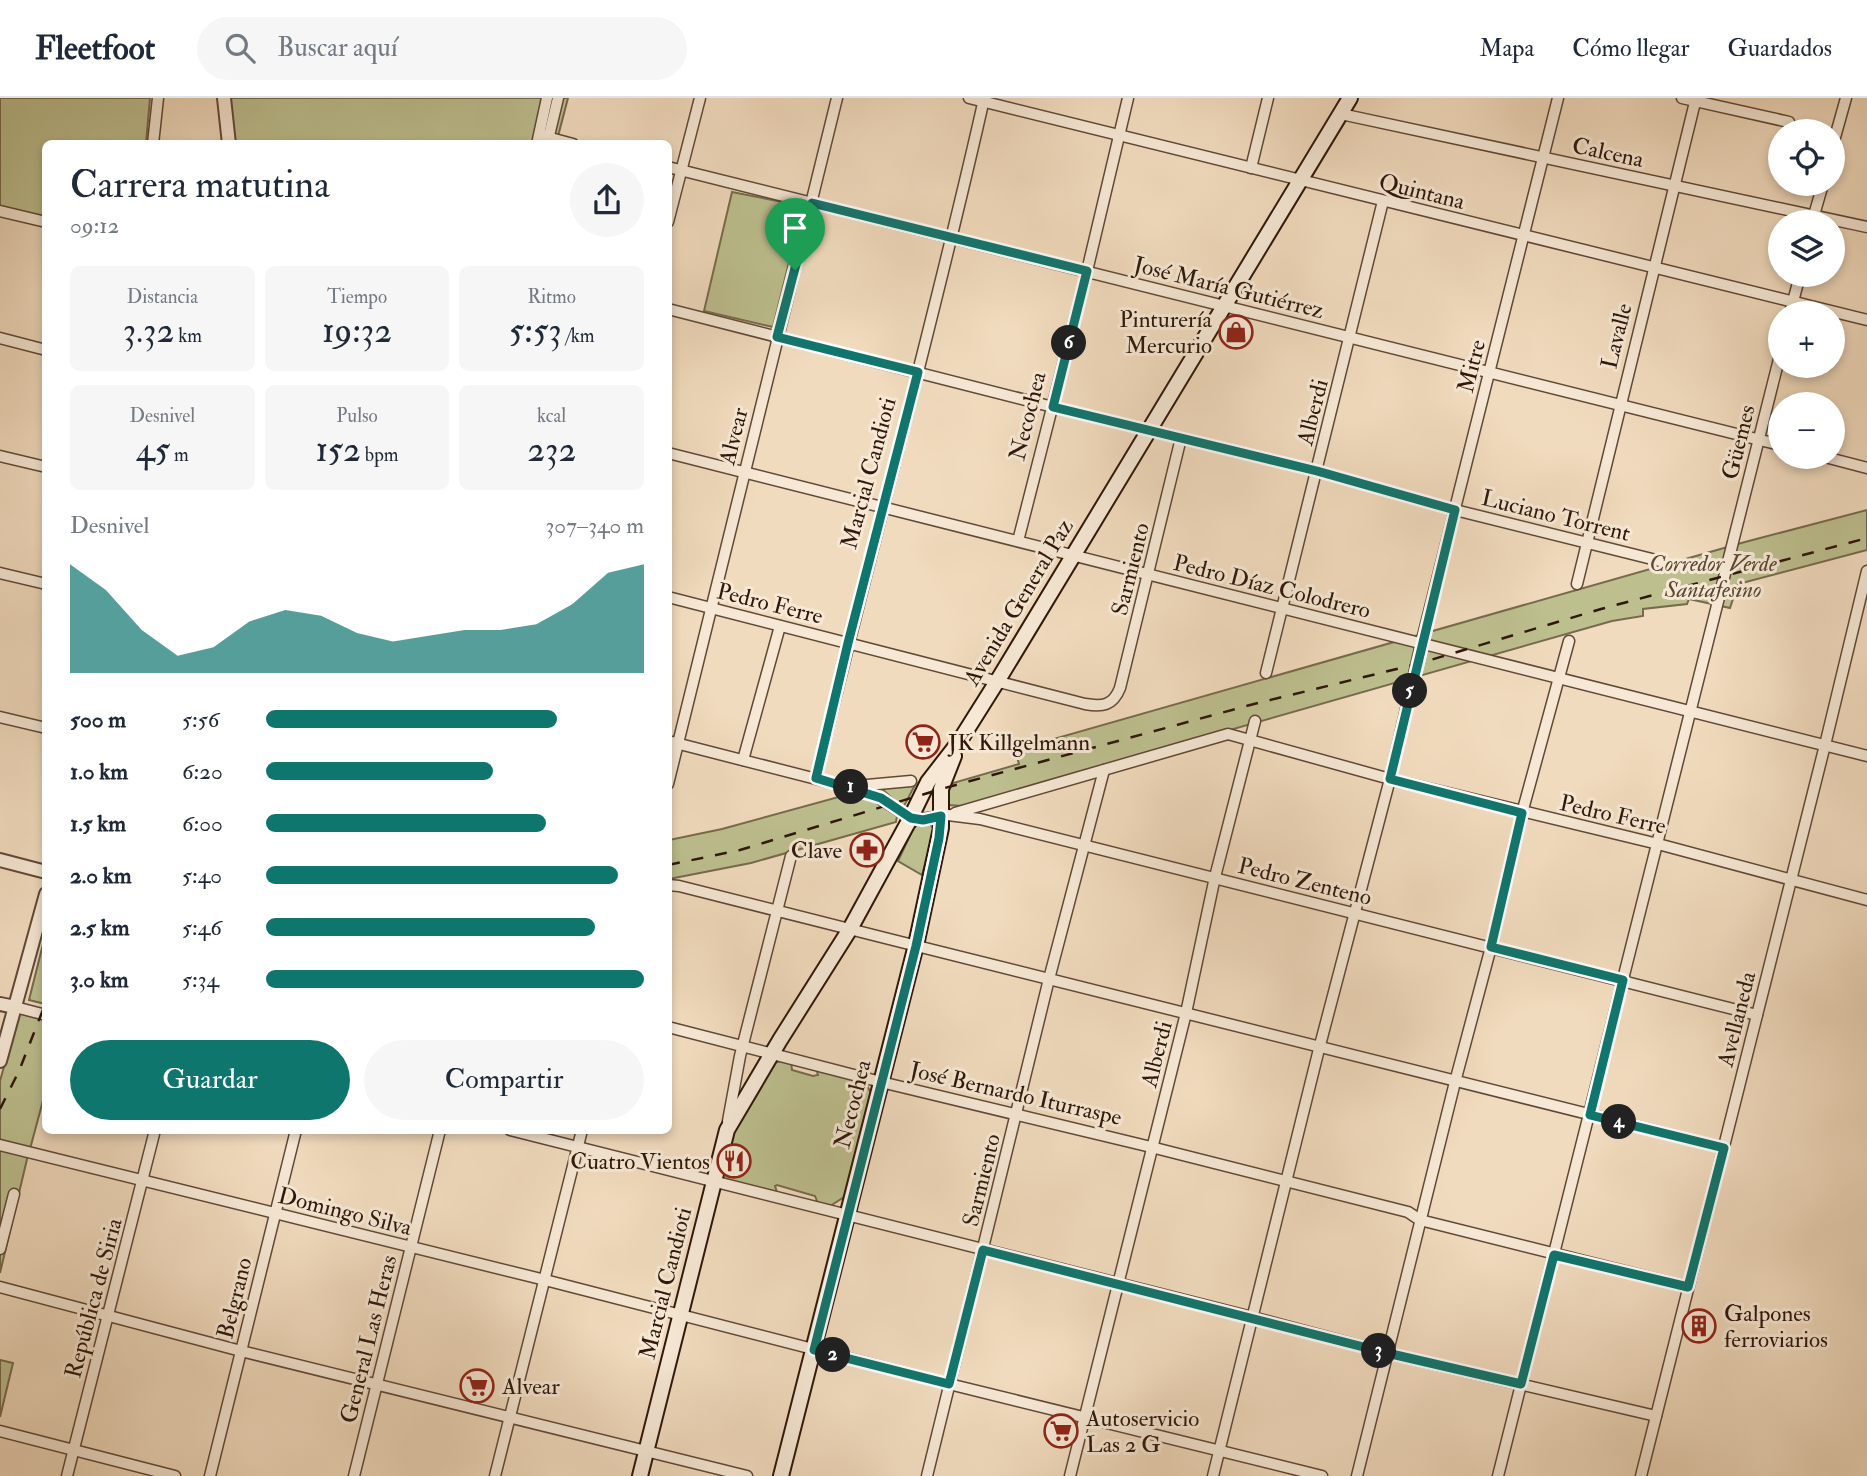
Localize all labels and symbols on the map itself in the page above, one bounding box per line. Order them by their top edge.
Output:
street label: Calcena [1570,131,1647,174]
street label: Quintana [1376,167,1468,216]
pin [765,198,825,270]
street label: José María Gutiérrez [1130,250,1327,325]
street label: Lavalle [1594,300,1639,372]
place label: Pinturería Mercurio [1119,305,1213,360]
shop icon: Pinturería Mercurio [1217,313,1255,351]
pin: 6 [1052,326,1086,360]
street label: Mitre [1451,336,1492,396]
street label: Necochea [1002,368,1053,463]
street label: Alberdi [1290,376,1335,449]
street label: Marcial Candioti [834,394,903,552]
street label: Güemes [1715,402,1762,483]
street label: Alvear [712,404,755,469]
street label: Luciano Torrent [1479,483,1633,548]
street label: Avenida General Paz [957,514,1080,692]
street label: Sarmiento [1105,520,1156,618]
street label: Pedro Díaz Colodrero [1170,548,1373,625]
park label: Corredor Verde Santafesino [1649,549,1777,604]
street label: Pedro Ferre [714,576,826,631]
pin: 5 [1392,674,1428,708]
supermarket icon: JK Killgelmann [904,723,942,761]
place label: JK Killgelmann [947,728,1090,757]
pin: 1 [834,770,868,804]
street label: Pedro Ferre [1557,788,1669,841]
pharmacy icon: Clave [848,831,886,869]
place label: Clave [791,836,842,865]
street label: Pedro Zenteno [1235,851,1375,912]
street label: Avellaneda [1710,968,1762,1071]
street label: Alberdi [1134,1018,1179,1091]
street label: José Bernardo Iturraspe [906,1055,1125,1133]
street label: Necochea [827,1056,878,1151]
pin: 4 [1602,1104,1636,1140]
street label: Sarmiento [956,1131,1007,1229]
restaurant icon: Cuatro Vientos [715,1142,753,1180]
place label: Cuatro Vientos [570,1147,710,1176]
street label: Domingo Silva [275,1181,415,1242]
street label: Marcial Candioti [633,1204,698,1362]
street label: República de Siria [58,1214,130,1382]
street label: General Las Heras [334,1252,403,1426]
street label: Belgrano [210,1254,259,1342]
place label: Galpones ferroviarios [1724,1299,1828,1354]
building icon: Galpones ferroviarios [1680,1307,1718,1345]
pin: 3 [1362,1334,1396,1368]
pin: 2 [816,1338,850,1372]
supermarket icon: Alvear [458,1367,496,1405]
place label: Alvear [501,1372,560,1401]
place label: Autoservicio Las 2 G [1085,1404,1199,1459]
supermarket icon: Autoservicio Las 2 G [1042,1412,1080,1450]

